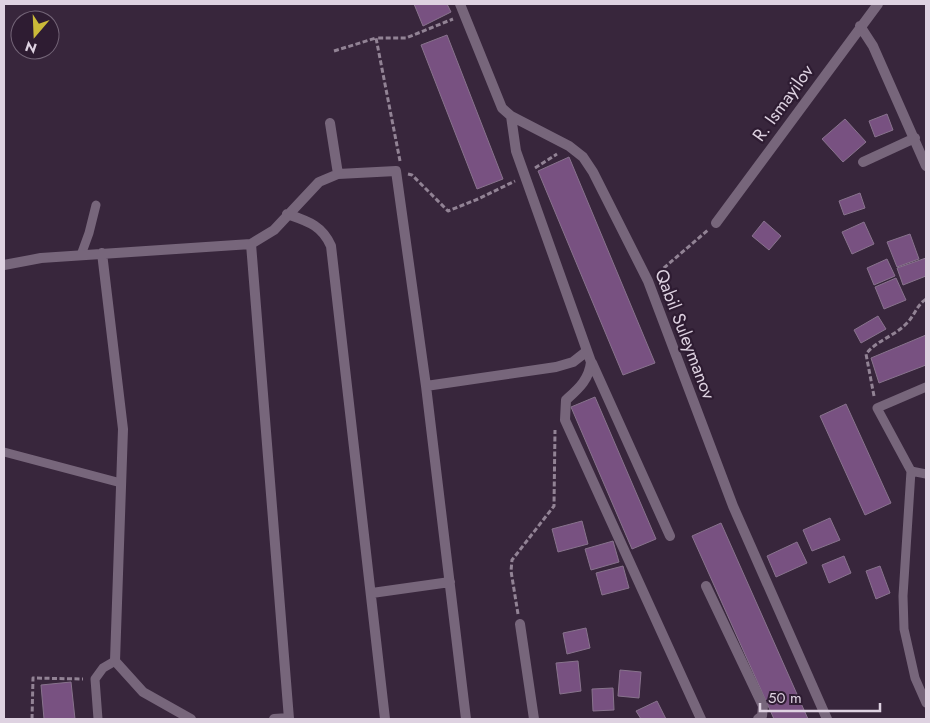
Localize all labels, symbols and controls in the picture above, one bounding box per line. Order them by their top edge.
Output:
north arrow [10,10,60,60]
text: N [22,36,39,59]
street label: R. Ismayilov [746,59,820,147]
street label: Qabil Suleymanov [648,265,722,403]
scale bar [760,680,880,712]
text: 50 m [768,687,802,709]

